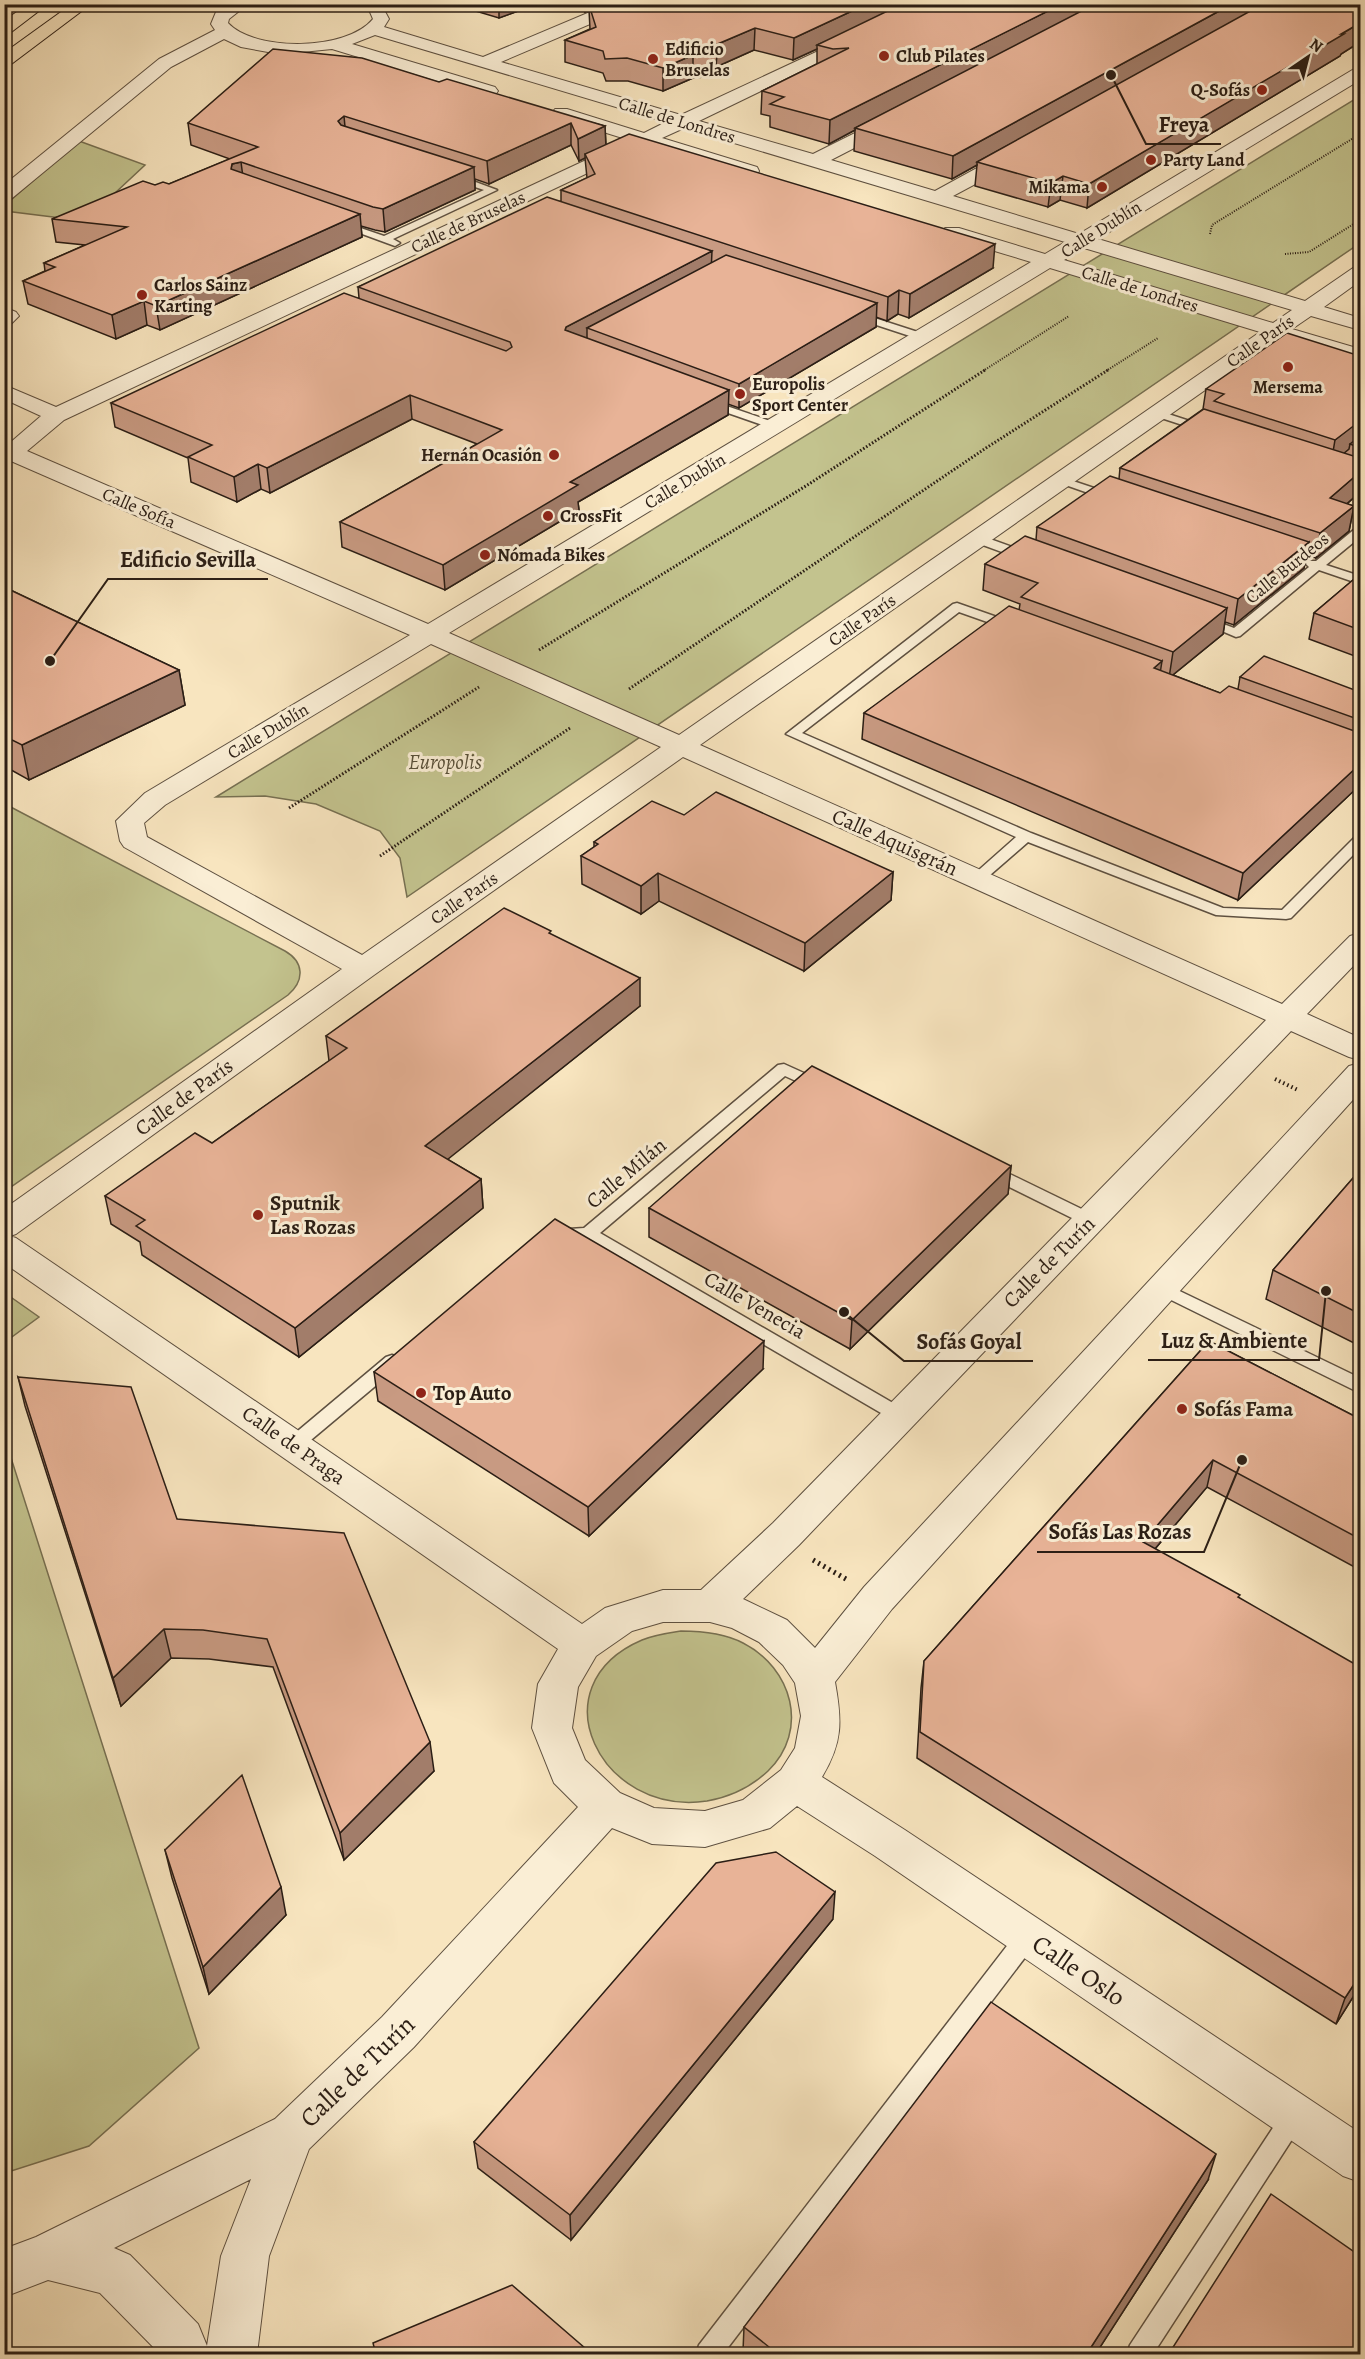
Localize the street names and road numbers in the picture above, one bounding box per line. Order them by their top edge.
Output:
street label: Calle de Londres [616,91,738,149]
street label: Calle de Bruselas [407,185,529,259]
street label: Calle Dublín [1056,195,1146,263]
street label: Calle de Londres [1079,260,1201,318]
street label: Calle París [1221,309,1299,373]
street label: Calle Dublín [640,447,730,515]
street label: Calle Sofía [99,482,180,534]
street label: Calle Burdeos [1240,527,1334,609]
street label: Calle París [823,588,901,652]
street label: Calle Dublín [223,697,313,765]
street label: Calle Aquisgrán [828,802,962,882]
street label: Calle París [425,866,503,930]
street label: Calle de París [129,1052,239,1142]
street label: Calle Milán [580,1131,672,1215]
street label: Calle de Turín [997,1210,1101,1314]
street label: Calle Venecia [699,1265,811,1345]
street label: Calle de Praga [237,1399,352,1491]
street label: Calle Oslo [1025,1926,1132,2014]
street label: Calle de Turín [292,2007,423,2135]

